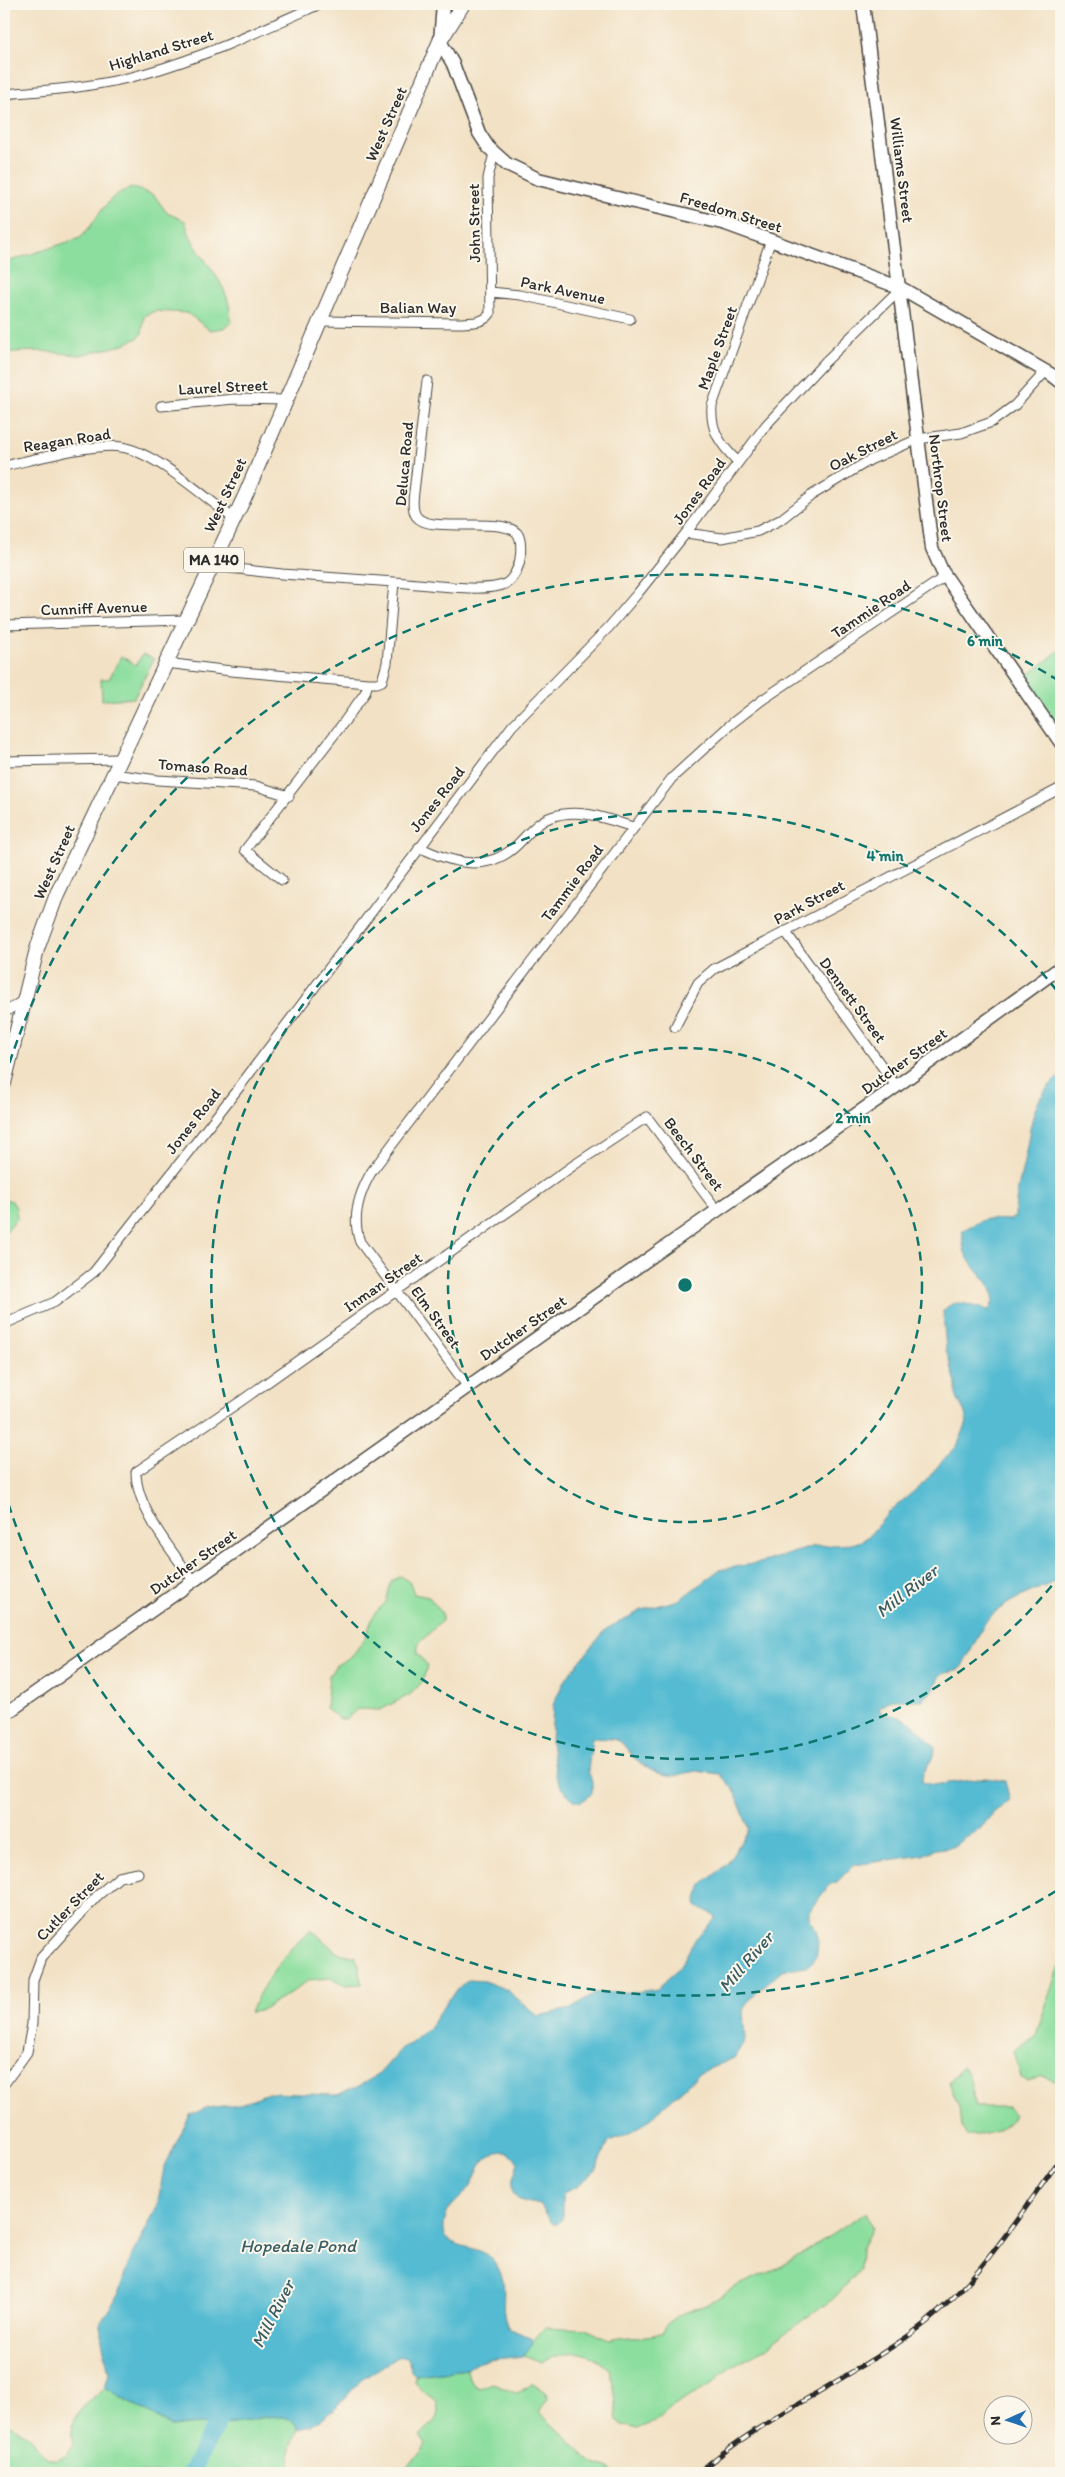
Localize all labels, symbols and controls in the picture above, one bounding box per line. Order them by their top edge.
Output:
street label: Highland Street [107,25,215,75]
street label: West Street [361,84,411,164]
street label: Williams Street [886,116,918,224]
street label: John Street [464,183,484,263]
street label: Freedom Street [678,187,784,237]
street label: Park Avenue [519,272,607,308]
street label: Balian Way [380,298,457,317]
street label: Maple Street [693,303,741,393]
street label: Laurel Street [178,375,268,399]
street label: Deluca Road [391,421,417,507]
street label: Reagan Road [22,424,112,456]
street label: Oak Street [826,425,900,475]
street label: Northrop Street [925,433,957,543]
street label: Jones Road [668,454,730,528]
street label: West Street [199,455,251,535]
road number: MA 140 [184,548,244,572]
street label: Tammie Road [828,575,915,643]
street label: Cunniff Avenue [40,597,148,619]
text: 6 min [967,632,1004,650]
street label: Tomaso Road [157,754,249,780]
street label: Jones Road [405,762,469,836]
street label: West Street [29,822,79,902]
street label: Tammie Road [537,840,607,925]
text: 4 min [867,847,904,865]
street label: Park Street [770,875,848,929]
street label: Dennett Street [816,954,890,1046]
street label: Dutcher Street [857,1023,951,1099]
street label: Jones Road [161,1084,225,1158]
text: 2 min [835,1109,872,1127]
street label: Beech Street [660,1113,728,1195]
street label: Inman Street [340,1248,426,1316]
centre of rings [676,1276,694,1294]
street label: Elm Street [407,1282,465,1352]
street label: Dutcher Street [476,1291,570,1365]
street label: Dutcher Street [146,1525,240,1599]
water label: Mill River [871,1559,944,1622]
street label: Cutler Street [32,1867,108,1945]
water label: Mill River [714,1926,779,1997]
water label: Hopedale Pond [240,2235,358,2257]
water label: Mill River [247,2275,300,2351]
north arrow [982,2394,1032,2444]
text: N [987,2415,1004,2426]

